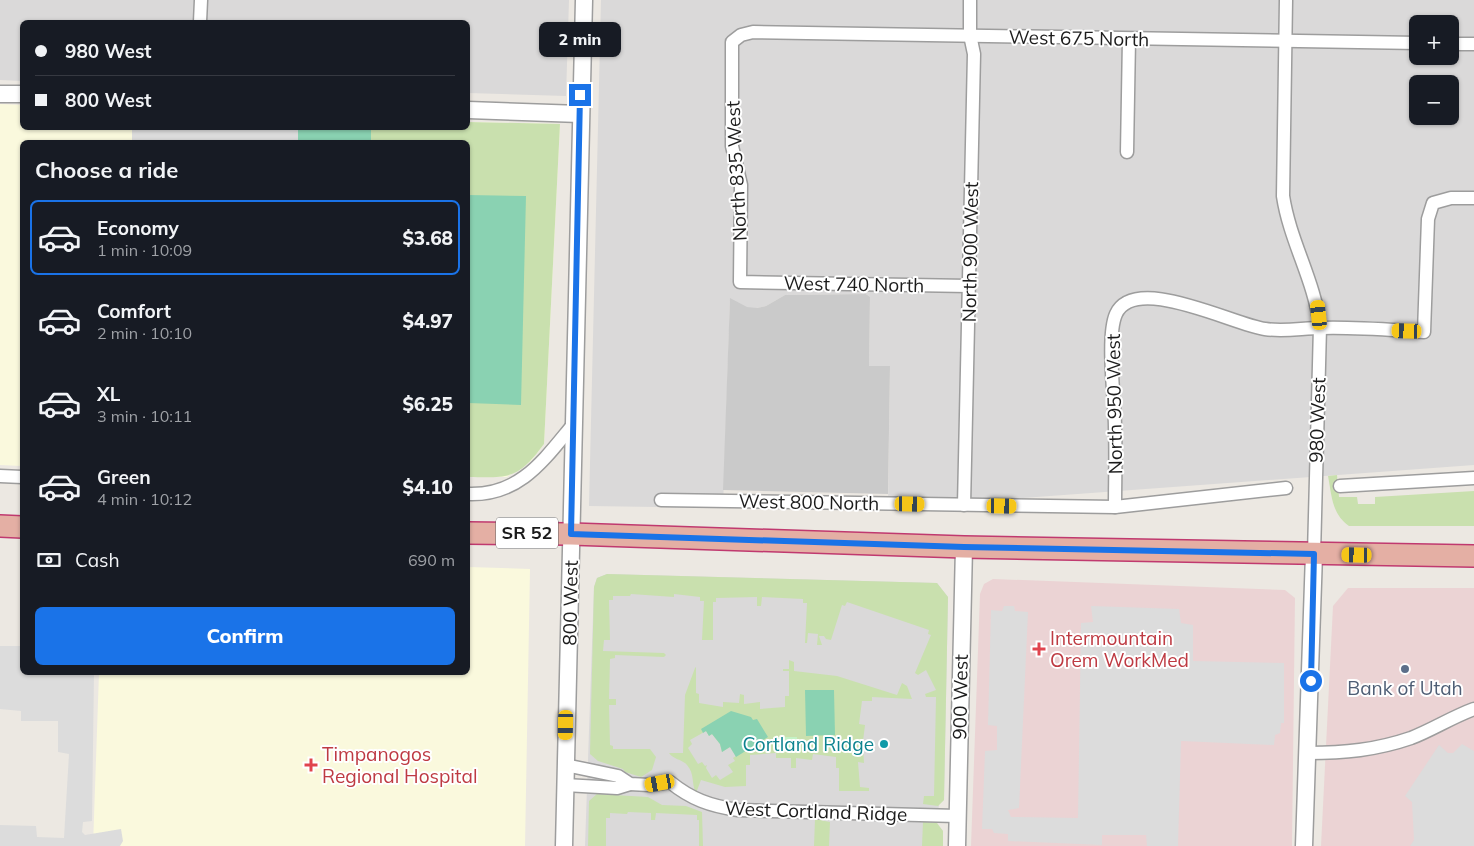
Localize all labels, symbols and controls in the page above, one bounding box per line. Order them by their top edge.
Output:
map controls [1409,15,1459,125]
button: + [1409,15,1459,65]
callout: 2 min [539,22,621,58]
street label: West 675 North [1008,25,1150,51]
text: 2 min [559,29,601,49]
text: 980 West [65,39,152,63]
button: − [1409,75,1459,125]
route end [569,84,591,106]
text: 800 West [65,88,152,112]
street label: North 835 West [720,100,752,242]
text: Choose a ride [35,156,178,184]
street label: North 900 West [957,181,983,323]
icon: car [37,215,82,260]
text: Economy [97,216,179,240]
text: $3.68 [402,226,453,250]
text: 1 min · 10:09 [97,240,192,260]
street label: West 740 North [783,271,925,297]
icon: car [37,298,82,343]
text: Comfort [97,299,171,323]
car [1309,299,1328,331]
text: $4.97 [402,309,453,333]
text: 2 min · 10:10 [97,323,192,343]
car [1391,323,1422,339]
street label: North 950 West [1101,333,1127,475]
street label: 980 West [1304,377,1330,463]
icon: car [37,381,82,426]
text: XL [97,382,120,406]
text: $6.25 [402,392,453,416]
text: 3 min · 10:11 [97,406,192,426]
icon: car [37,464,82,509]
text: Green [97,465,151,489]
text: $4.10 [402,475,453,499]
text: 4 min · 10:12 [97,489,192,509]
street label: West 800 North [738,489,880,515]
car [894,496,925,512]
car [986,498,1017,514]
road number: SR 52 [496,518,558,548]
icon: cash [35,546,63,574]
car [1341,547,1372,563]
text: Cash [75,548,120,572]
text: 690 m [408,550,455,570]
street label: 800 West [557,560,583,646]
button: Confirm [35,607,455,665]
place label: Intermountain Orem WorkMed [1050,626,1189,672]
marker: Intermountain Orem WorkMed [1032,642,1046,656]
street label: 900 West [947,654,973,740]
marker: Bank of Utah [1399,663,1411,675]
route start [1300,670,1322,692]
place label: Bank of Utah [1347,676,1463,700]
car [558,710,573,740]
place label: Cortland Ridge [742,732,874,756]
marker: Cortland Ridge [878,738,890,750]
place label: Timpanogos Regional Hospital [322,742,477,788]
marker: Timpanogos Regional Hospital [304,758,318,772]
car [643,773,676,793]
street label: West Cortland Ridge [724,796,908,826]

